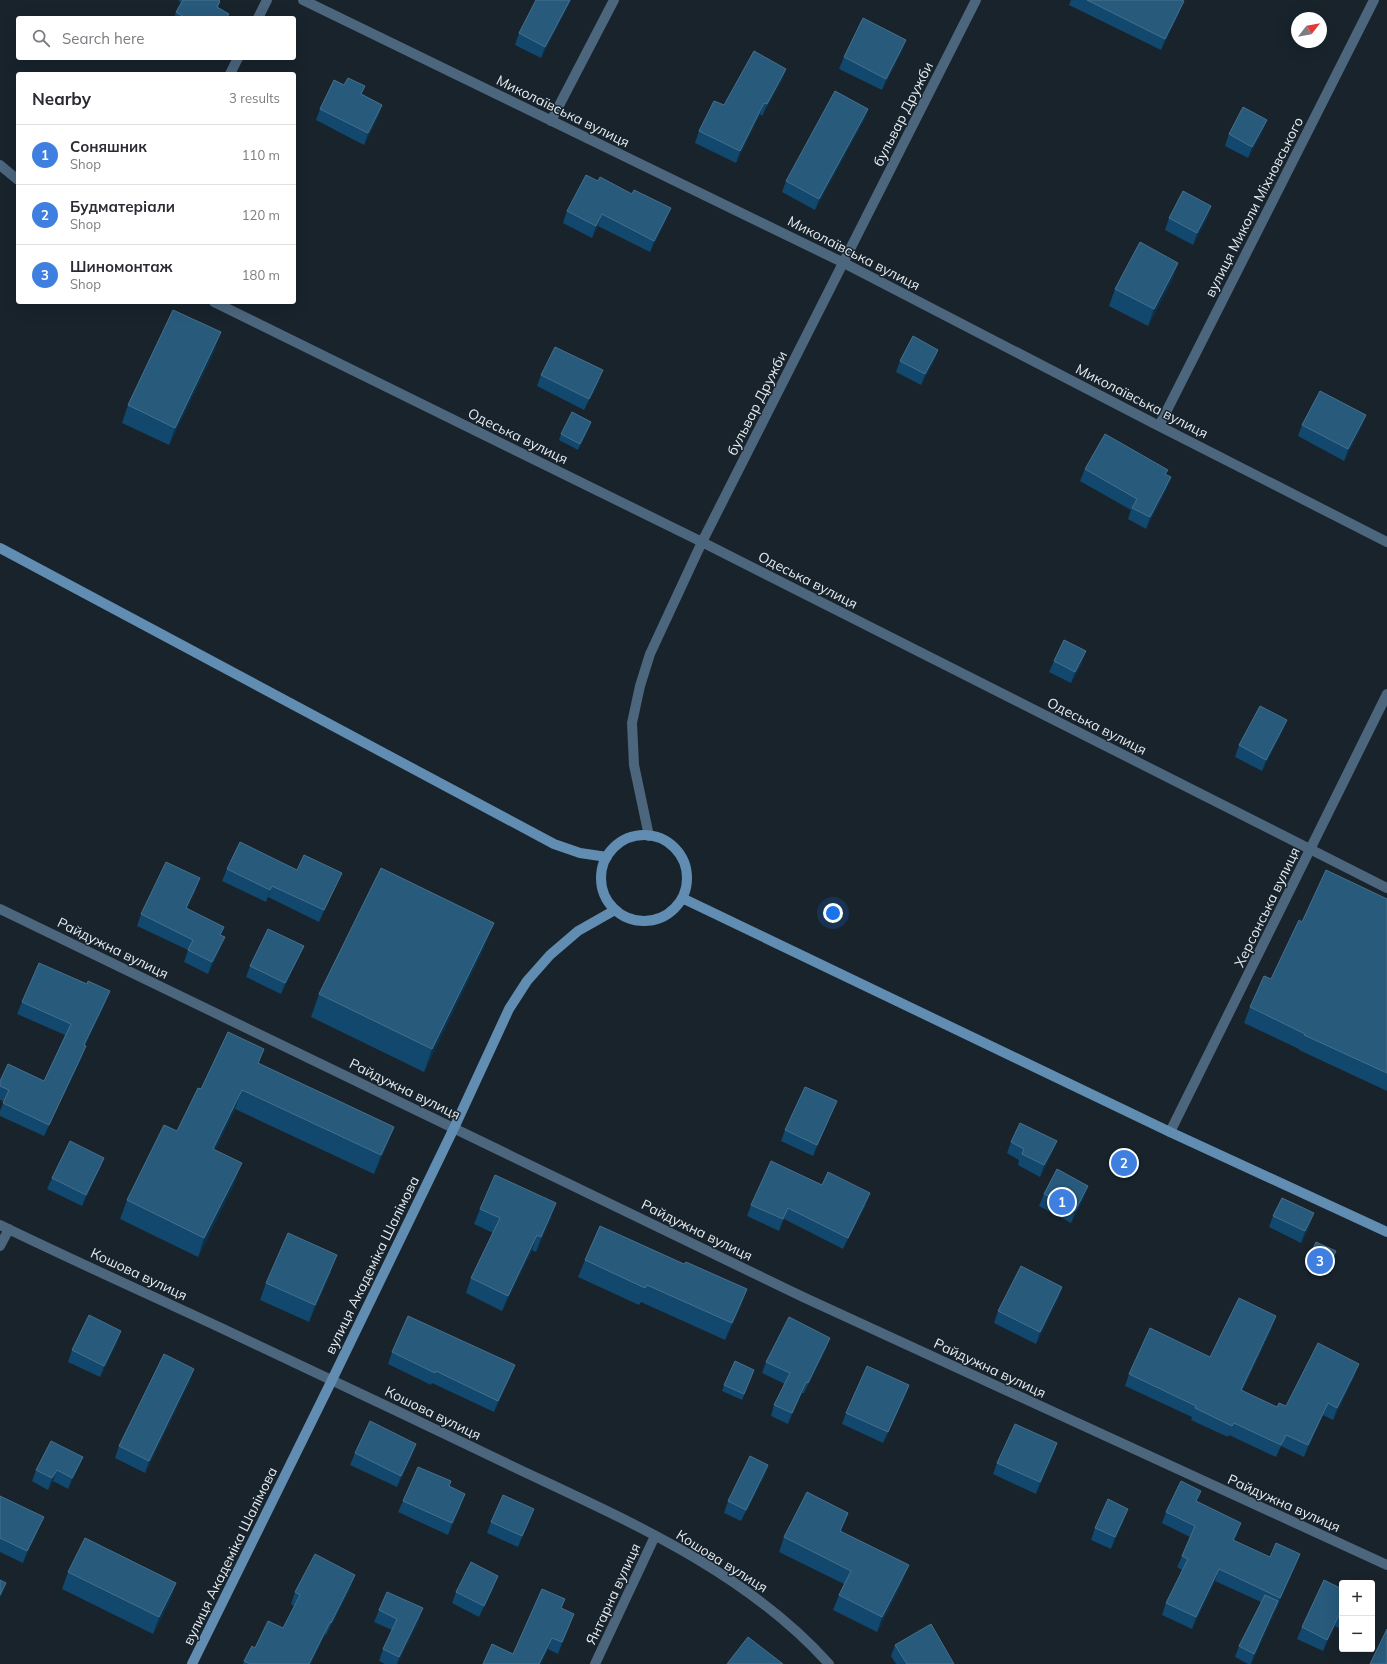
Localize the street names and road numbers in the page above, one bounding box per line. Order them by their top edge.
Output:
street label: бульвар Дружби [869,59,937,169]
street label: Миколаївська вулиця [493,71,633,151]
street label: вулиця Миколи Міхновського [1201,114,1307,300]
street label: Миколаївська вулиця [785,212,923,294]
street label: бульвар Дружби [723,348,791,458]
street label: Миколаївська вулиця [1073,360,1211,442]
street label: Одеська вулиця [465,404,571,468]
street label: Одеська вулиця [755,547,861,613]
street label: Одеська вулиця [1044,693,1150,759]
street label: Херсонська вулиця [1230,844,1304,970]
street label: Райдужна вулиця [54,913,172,983]
street label: Райдужна вулиця [346,1054,464,1124]
street label: вулиця Академіка Шалімова [321,1173,423,1357]
street label: Райдужна вулиця [638,1195,756,1265]
street label: Кошова вулиця [88,1244,190,1304]
street label: Райдужна вулиця [931,1334,1049,1402]
street label: Кошова вулиця [382,1382,484,1444]
street label: вулиця Академіка Шалімова [179,1464,281,1648]
street label: Райдужна вулиця [1225,1470,1343,1536]
street label: Кошова вулиця [673,1526,771,1596]
street label: Янтарна вулиця [582,1540,644,1648]

